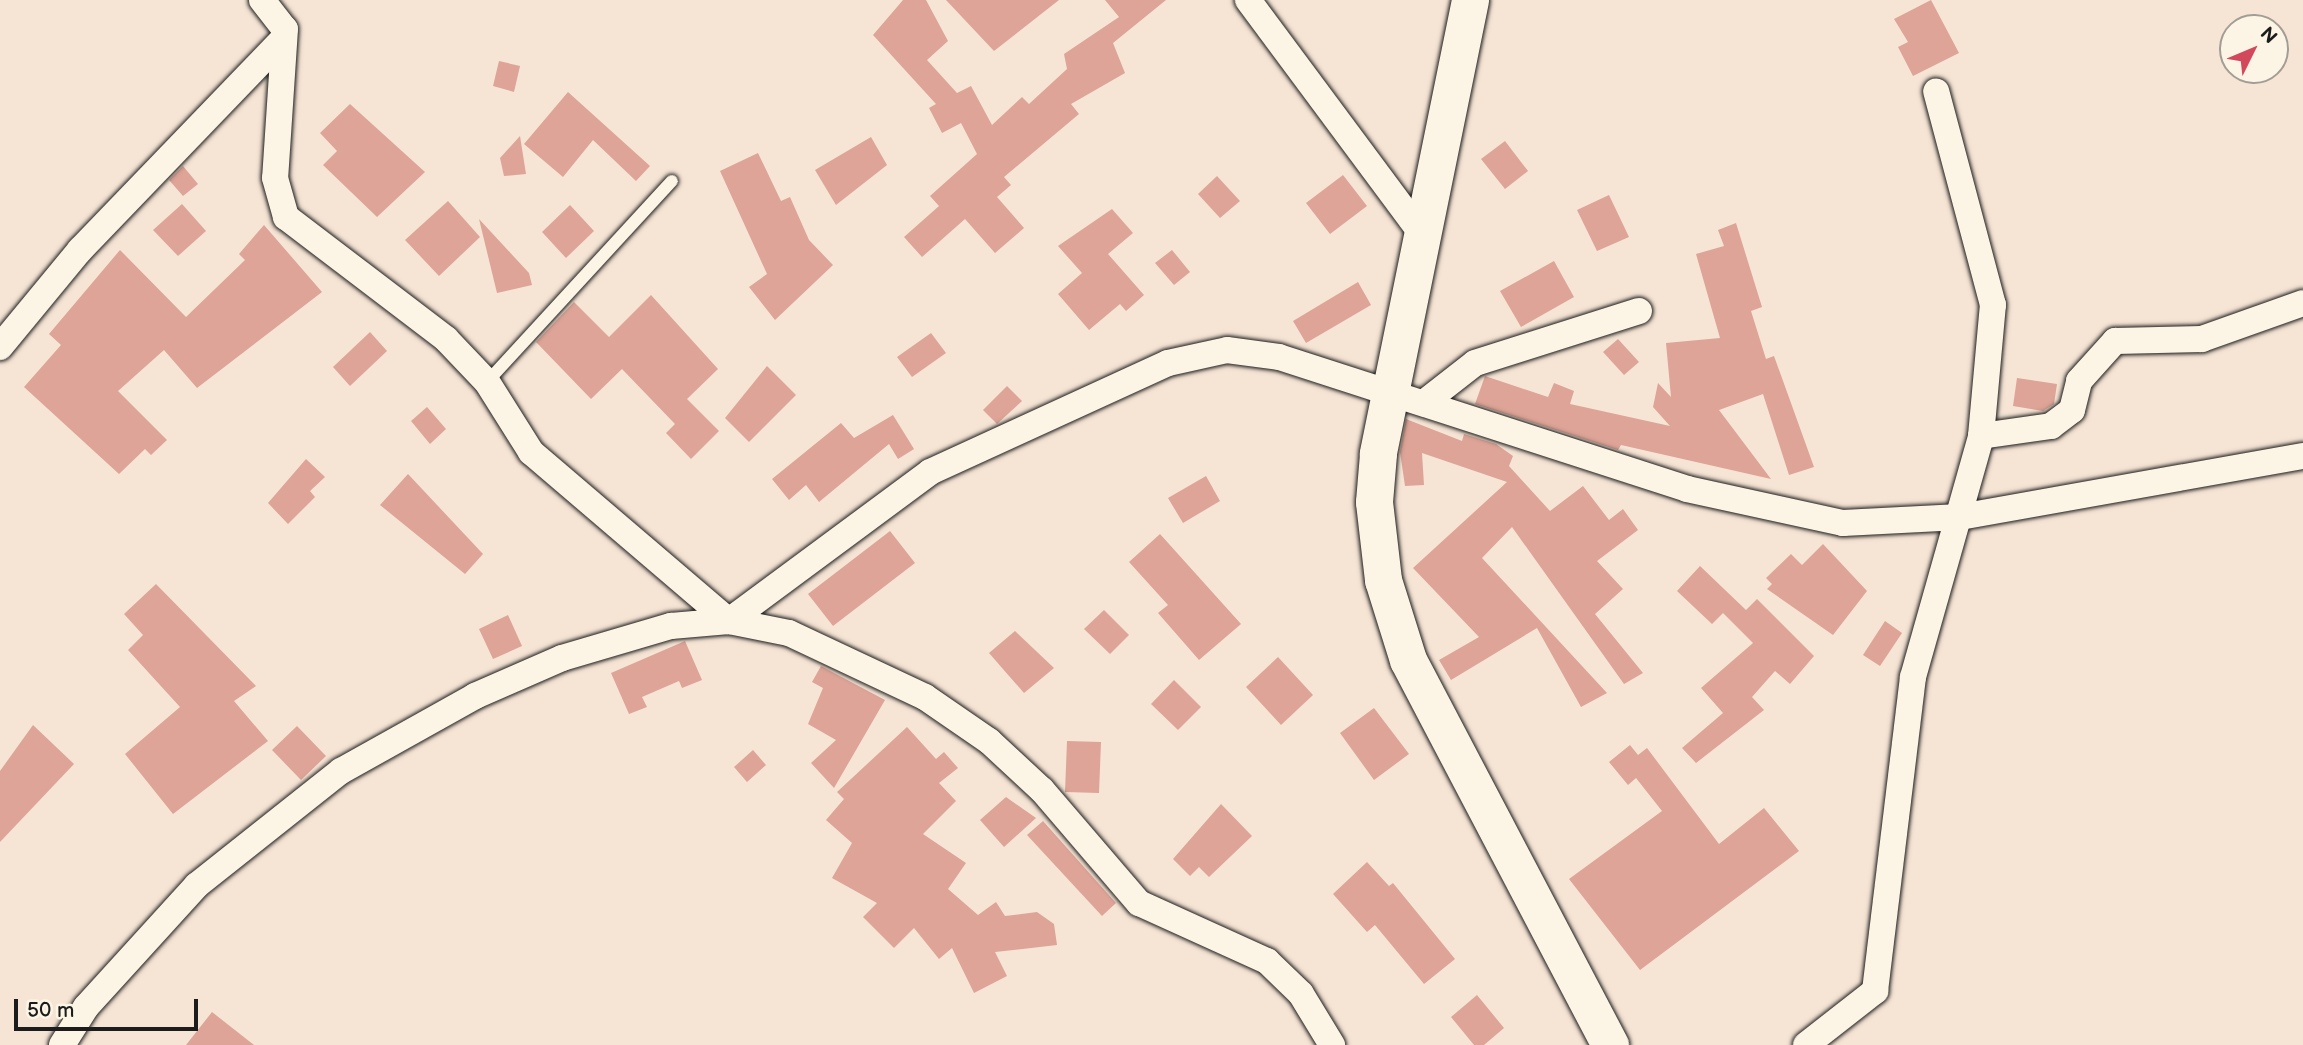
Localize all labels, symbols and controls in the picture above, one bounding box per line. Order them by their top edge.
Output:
north arrow [2219,14,2289,84]
text: N [2255,23,2282,49]
scale bar [18,986,201,1030]
text: 50 m [27,998,74,1023]

